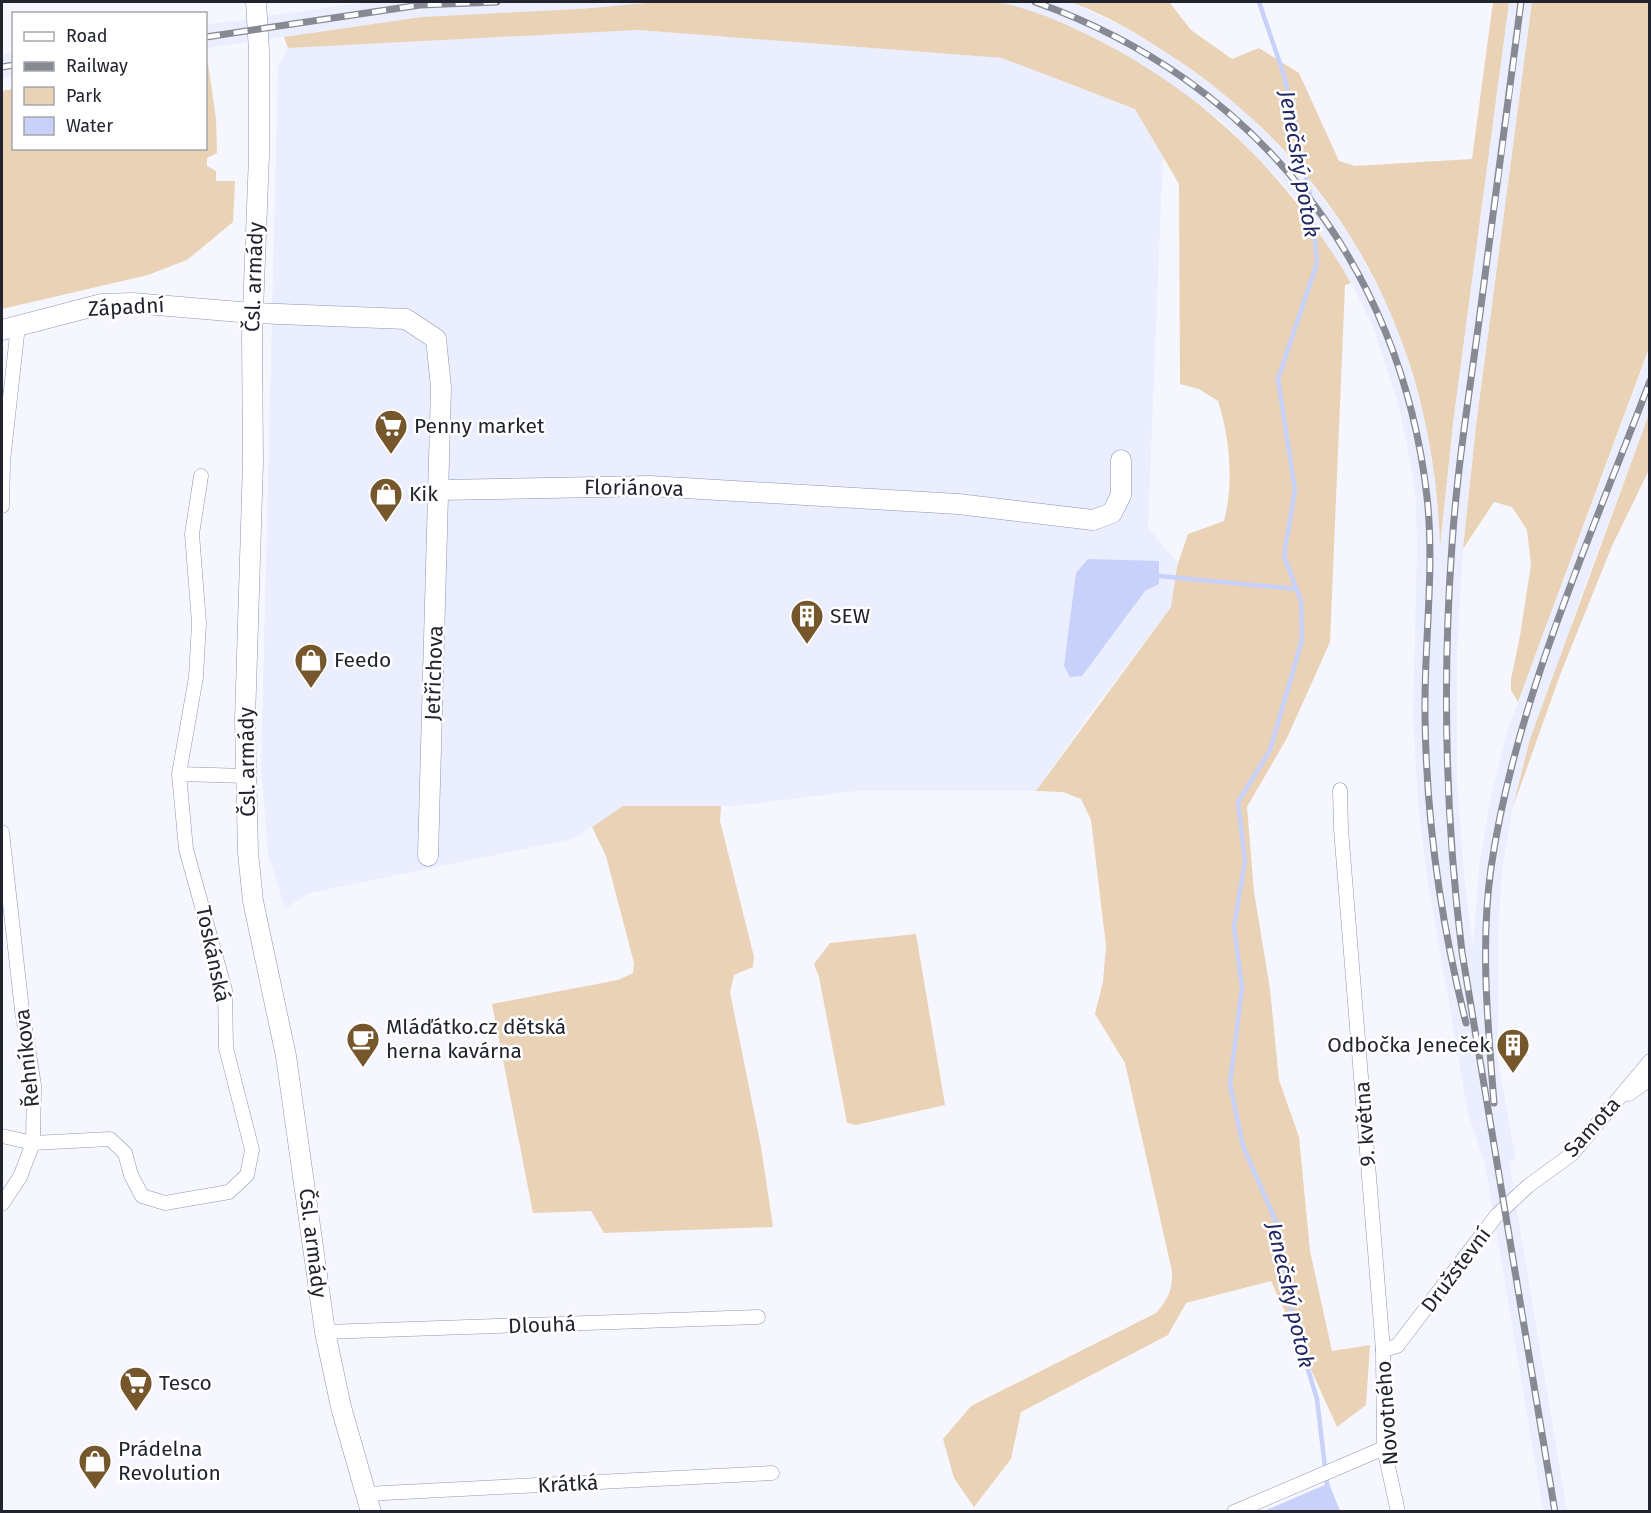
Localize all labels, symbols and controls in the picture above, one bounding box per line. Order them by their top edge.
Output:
legend [12,12,207,150]
text: Road [66,25,108,47]
text: Railway [66,55,128,77]
text: Park [66,85,102,107]
water label: Jenečský potok [1273,88,1326,240]
text: Water [66,115,113,137]
street label: Čsl. armády [239,221,269,332]
street label: Západní [87,292,165,322]
supermarket icon: Penny market [373,408,409,455]
place label: Penny market [414,413,545,439]
street label: Floriánova [584,474,684,502]
shop icon: Kik [368,476,404,523]
place label: Kik [409,481,438,507]
building icon: SEW [789,598,825,645]
place label: SEW [830,603,870,629]
street label: Jetřichova [419,625,449,721]
shop icon: Feedo [293,642,329,689]
place label: Feedo [334,647,391,673]
street label: Čsl. armády [233,706,261,817]
street label: Toskánská [190,904,236,1004]
street label: Řehníkova [9,1008,45,1108]
place label: Mláďátko.cz dětská herna kavárna [386,1014,566,1064]
cafe icon: Mláďátko.cz dětská herna kavárna [345,1021,381,1068]
building icon: Odbočka Jeneček [1495,1027,1531,1074]
place label: Odbočka Jeneček [1327,1032,1490,1058]
street label: 9. května [1349,1081,1381,1167]
street label: Samota [1558,1092,1626,1162]
street label: Čsl. armády [293,1187,333,1300]
water label: Jenečský potok [1260,1219,1320,1370]
street label: Družstevní [1416,1222,1496,1318]
street label: Dlouhá [508,1311,576,1339]
street label: Novotného [1370,1360,1404,1466]
supermarket icon: Tesco [118,1365,154,1412]
place label: Tesco [159,1370,212,1396]
place label: Prádelna Revolution [118,1436,221,1486]
shop icon: Prádelna Revolution [77,1443,113,1490]
street label: Krátká [537,1469,599,1499]

